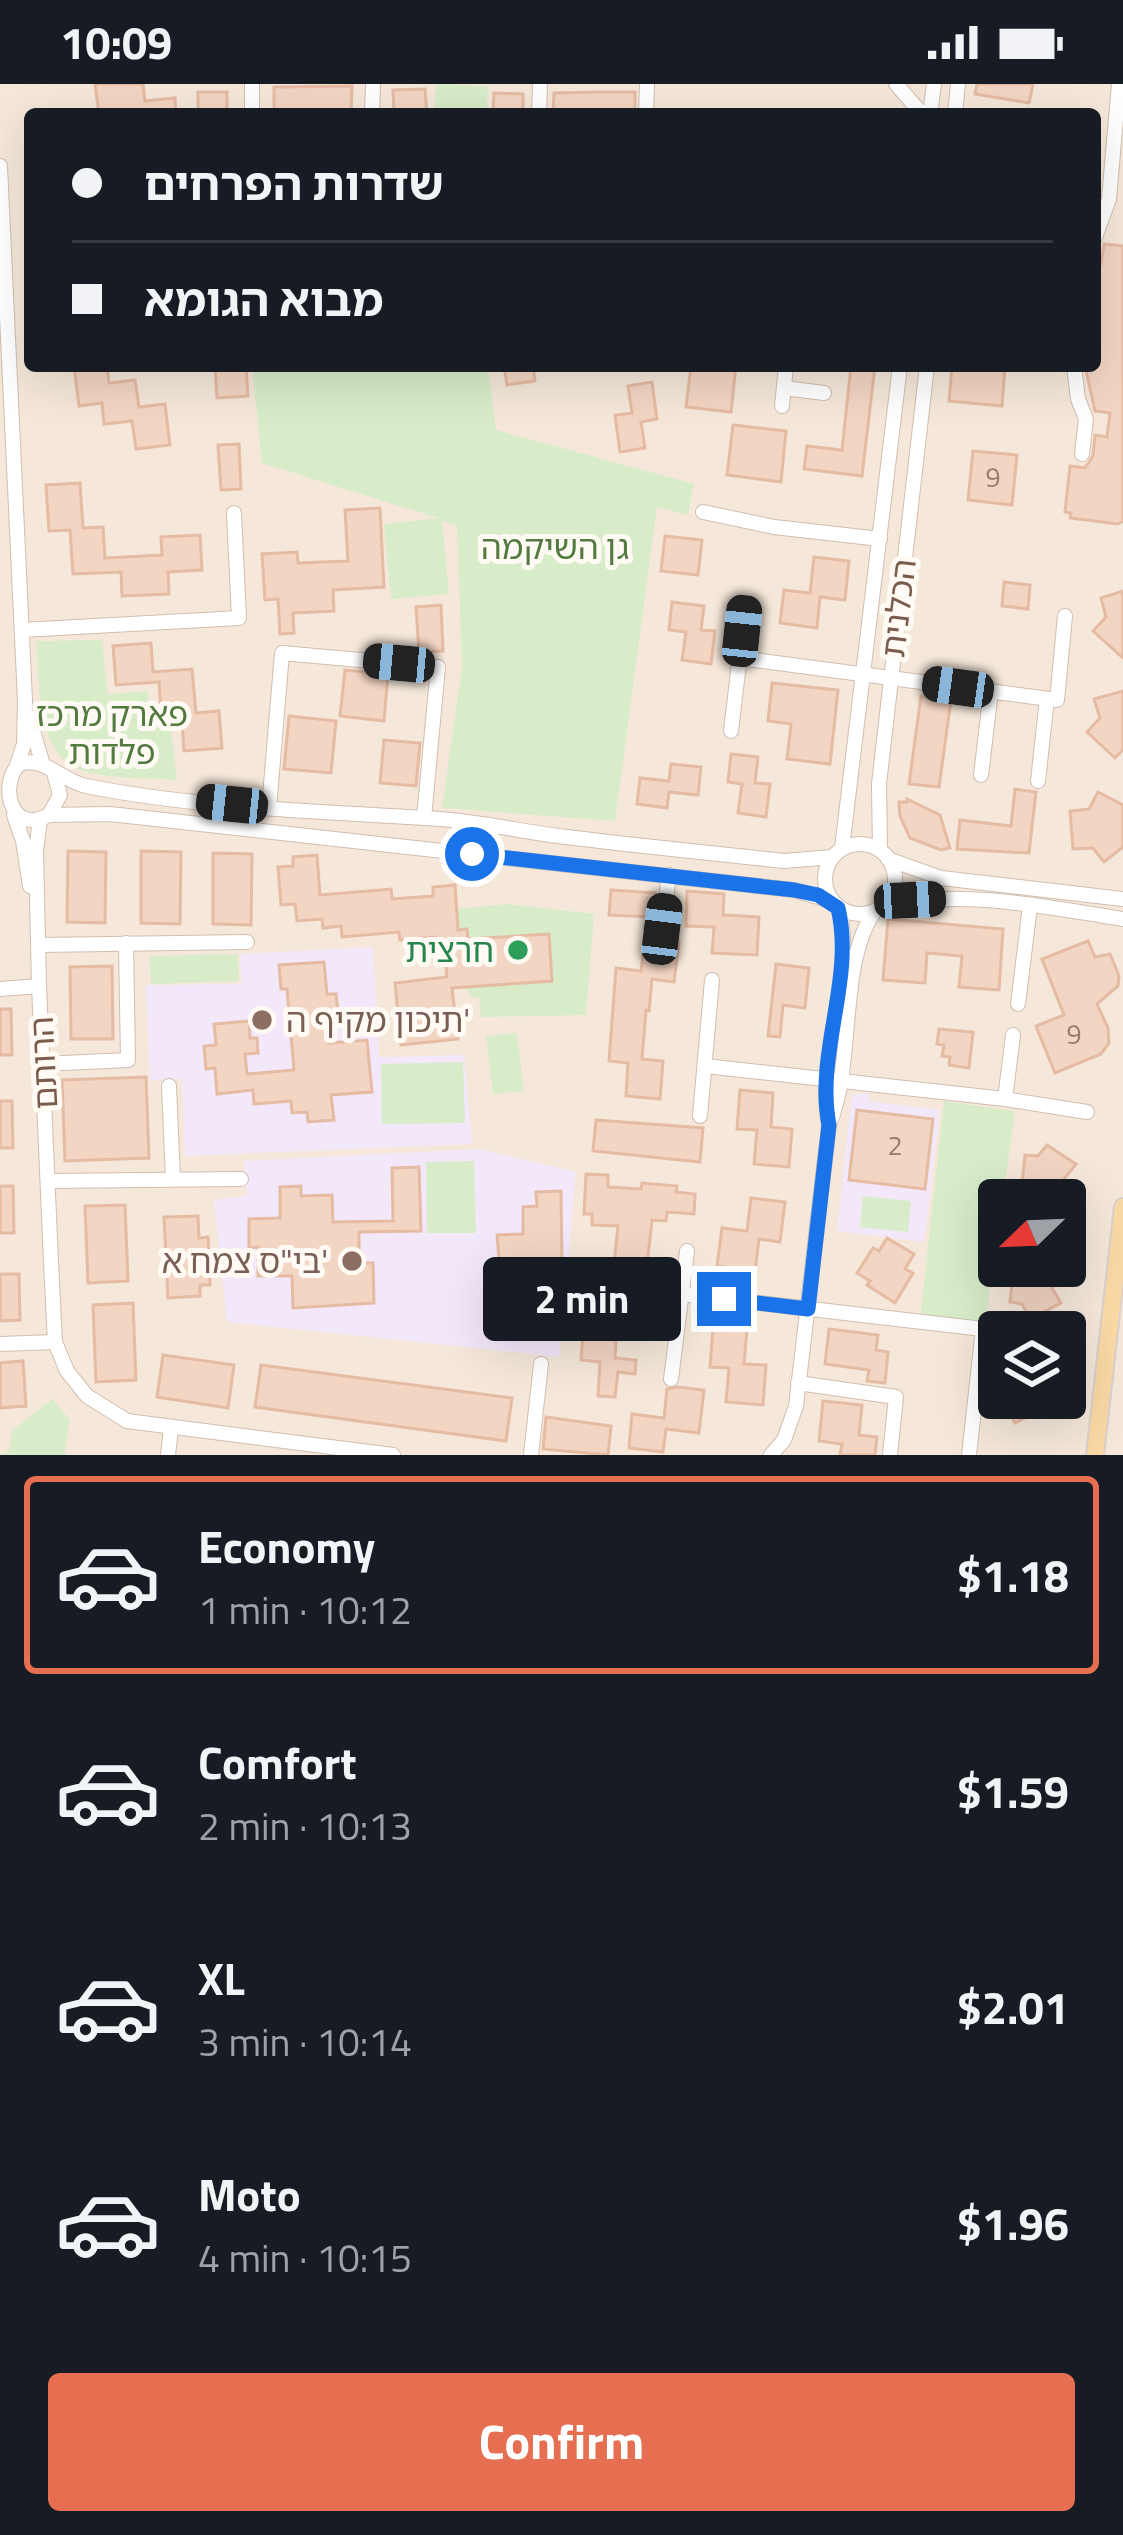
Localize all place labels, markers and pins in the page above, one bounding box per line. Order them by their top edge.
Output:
place label: חרצית [406,925,494,975]
marker: חרצית [505,937,531,963]
place label: תיכון מקיף ה' [286,995,470,1045]
marker: תיכון מקיף ה' [249,1007,275,1033]
place label: בי"ס צמח א' [162,1236,328,1286]
marker: בי"ס צמח א' [339,1248,365,1274]

